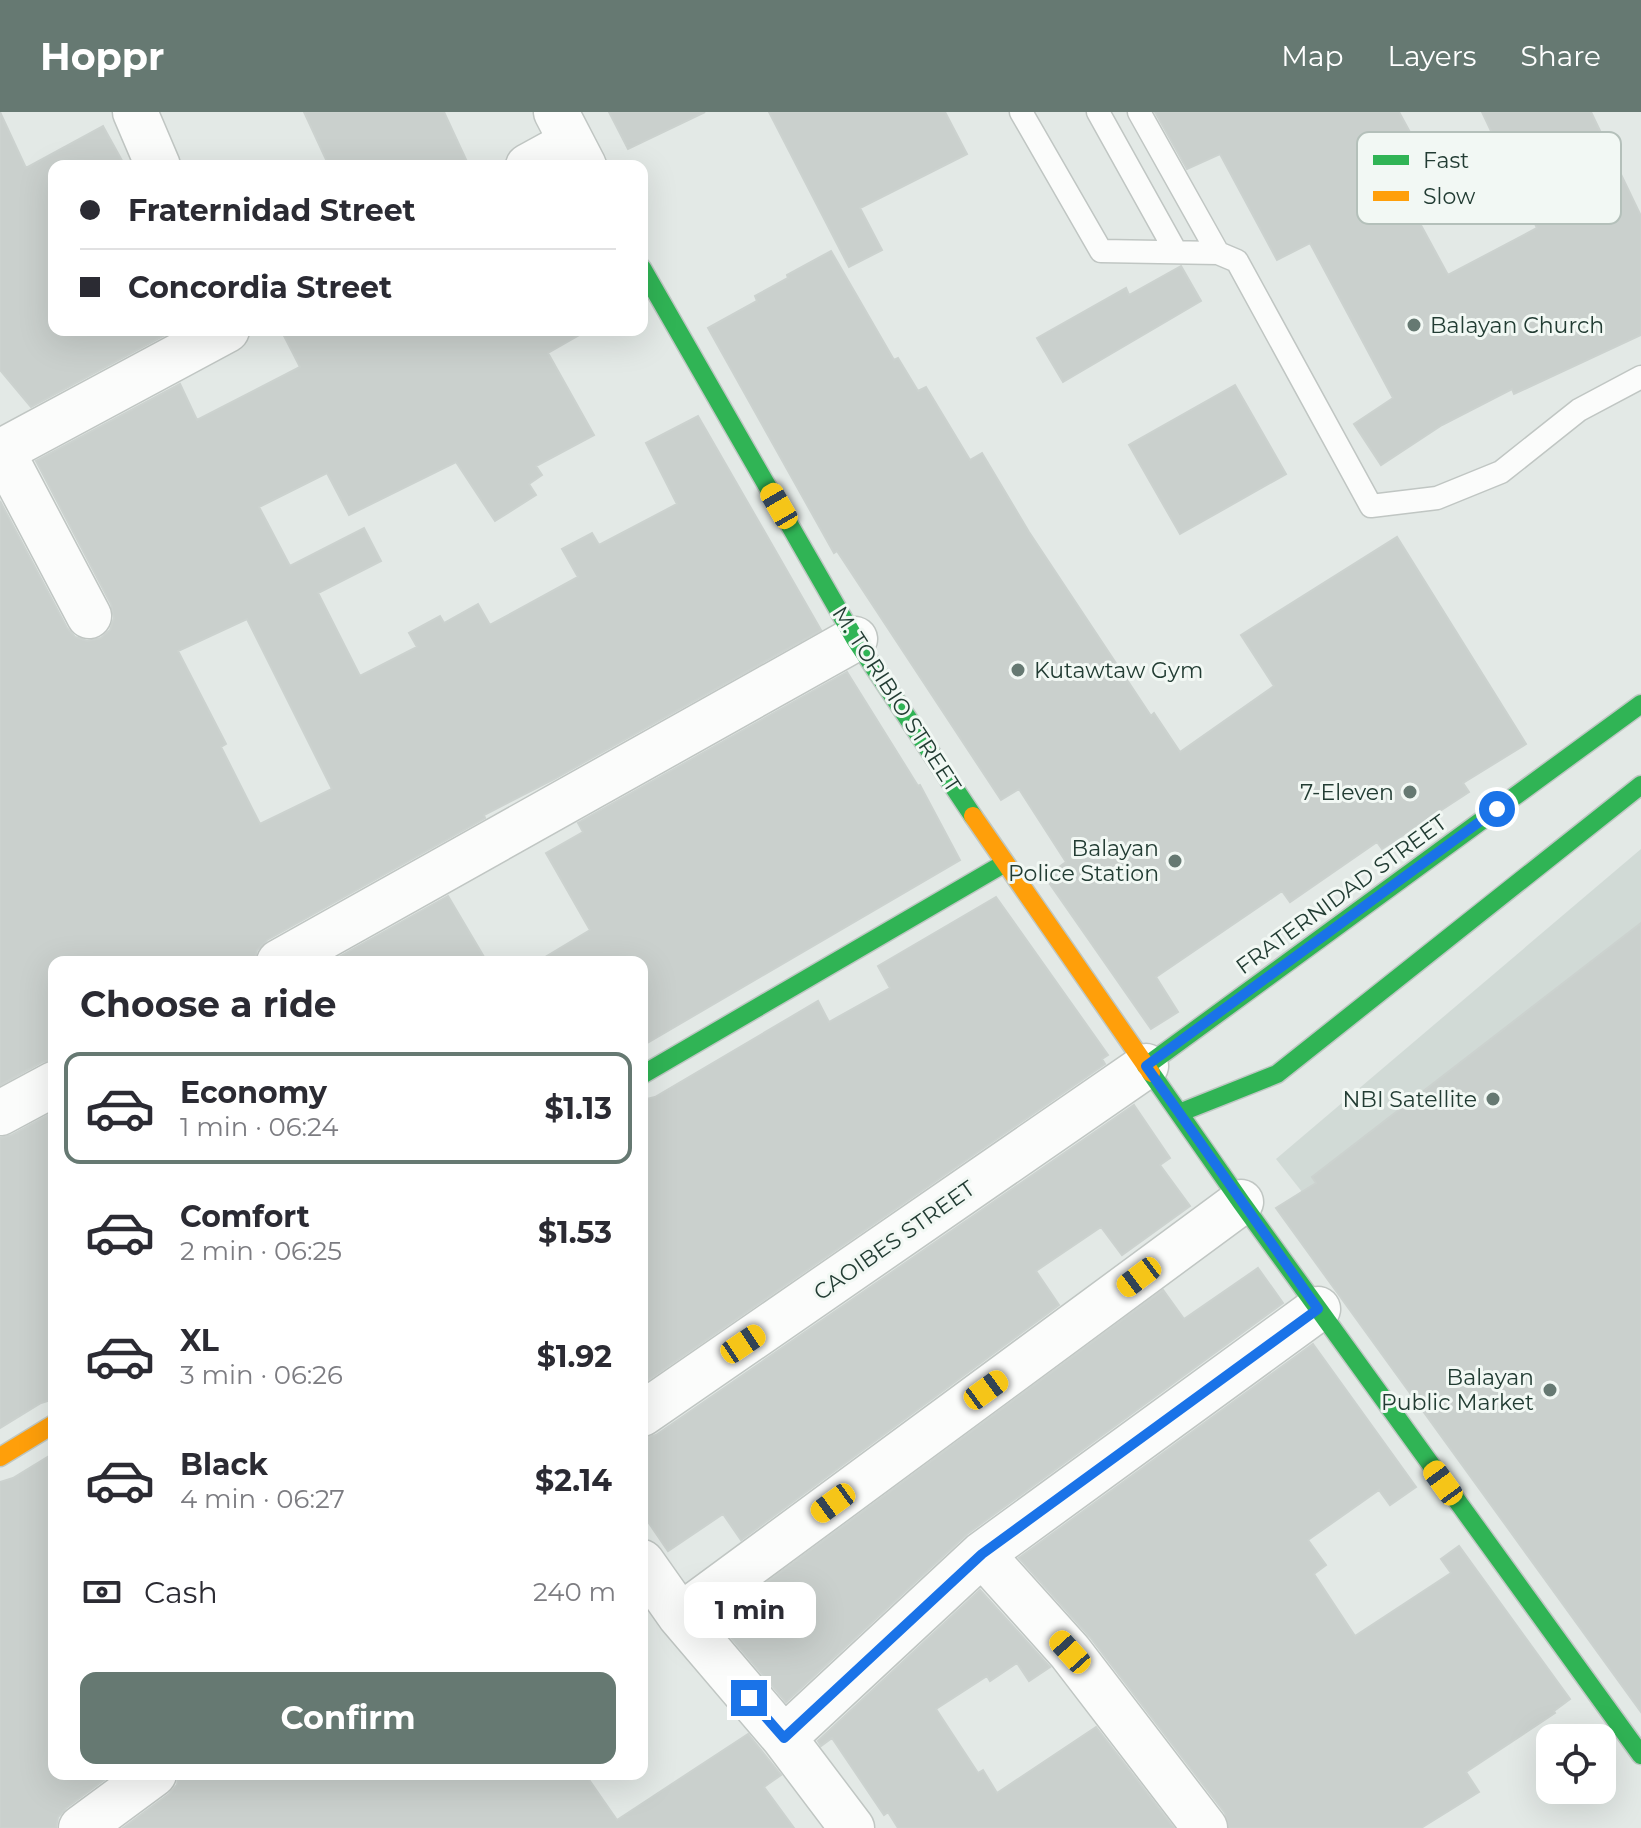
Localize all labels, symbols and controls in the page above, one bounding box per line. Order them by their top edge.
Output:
text: Hoppr [40,33,164,80]
text: Map [1281,39,1344,73]
text: Layers [1388,39,1477,73]
text: Share [1521,39,1601,73]
legend [1357,132,1621,224]
text: Fast [1423,147,1469,174]
text: Slow [1423,183,1476,210]
text: Fraternidad Street [128,192,416,229]
text: Concordia Street [128,269,392,306]
place label: Balayan Church [1430,312,1604,339]
marker: Balayan Church [1405,316,1423,334]
car [757,479,801,533]
street label: M. TORIBIO STREET [826,601,967,798]
place label: Kutawtaw Gym [1034,657,1203,684]
marker: Kutawtaw Gym [1009,661,1027,679]
place label: 7-Eleven [1300,779,1394,806]
marker: 7-Eleven [1401,783,1419,801]
route start [1479,791,1515,827]
street label: FRATERNIDAD STREET [1231,809,1452,980]
place label: Balayan Police Station [1008,835,1159,887]
marker: Balayan Police Station [1166,852,1184,870]
text: Choose a ride [80,982,337,1026]
icon: car [84,1072,156,1144]
text: Economy [180,1074,327,1111]
place label: NBI Satellite [1342,1086,1477,1113]
text: $1.13 [545,1090,612,1127]
marker: NBI Satellite [1484,1090,1502,1108]
text: 1 min · 06:24 [180,1111,338,1143]
street label: CAOIBES STREET [809,1175,980,1306]
icon: car [84,1196,156,1268]
text: Comfort [180,1198,310,1235]
text: $1.53 [538,1214,612,1251]
text: 2 min · 06:25 [180,1235,342,1267]
car [1113,1253,1165,1301]
icon: car [84,1320,156,1392]
car [716,1321,770,1367]
text: XL [180,1322,219,1359]
text: $1.92 [537,1338,612,1375]
text: 3 min · 06:26 [180,1359,343,1391]
place label: Balayan Public Market [1381,1364,1534,1416]
car [960,1366,1012,1414]
marker: Balayan Public Market [1541,1381,1559,1399]
icon: car [84,1444,156,1516]
text: Black [180,1446,268,1483]
car [1419,1457,1467,1509]
text: $2.14 [535,1462,612,1499]
car [807,1479,859,1527]
text: 4 min · 06:27 [180,1483,345,1515]
icon: cash [80,1570,124,1614]
text: Cash [144,1574,218,1611]
text: 240 m [533,1576,616,1608]
callout: 1 min [683,1582,815,1638]
text: 1 min [715,1594,785,1626]
car [1045,1626,1095,1678]
button: Confirm [80,1672,616,1764]
route end [731,1680,767,1716]
map controls [1536,1724,1616,1804]
button: locate [1536,1724,1616,1804]

